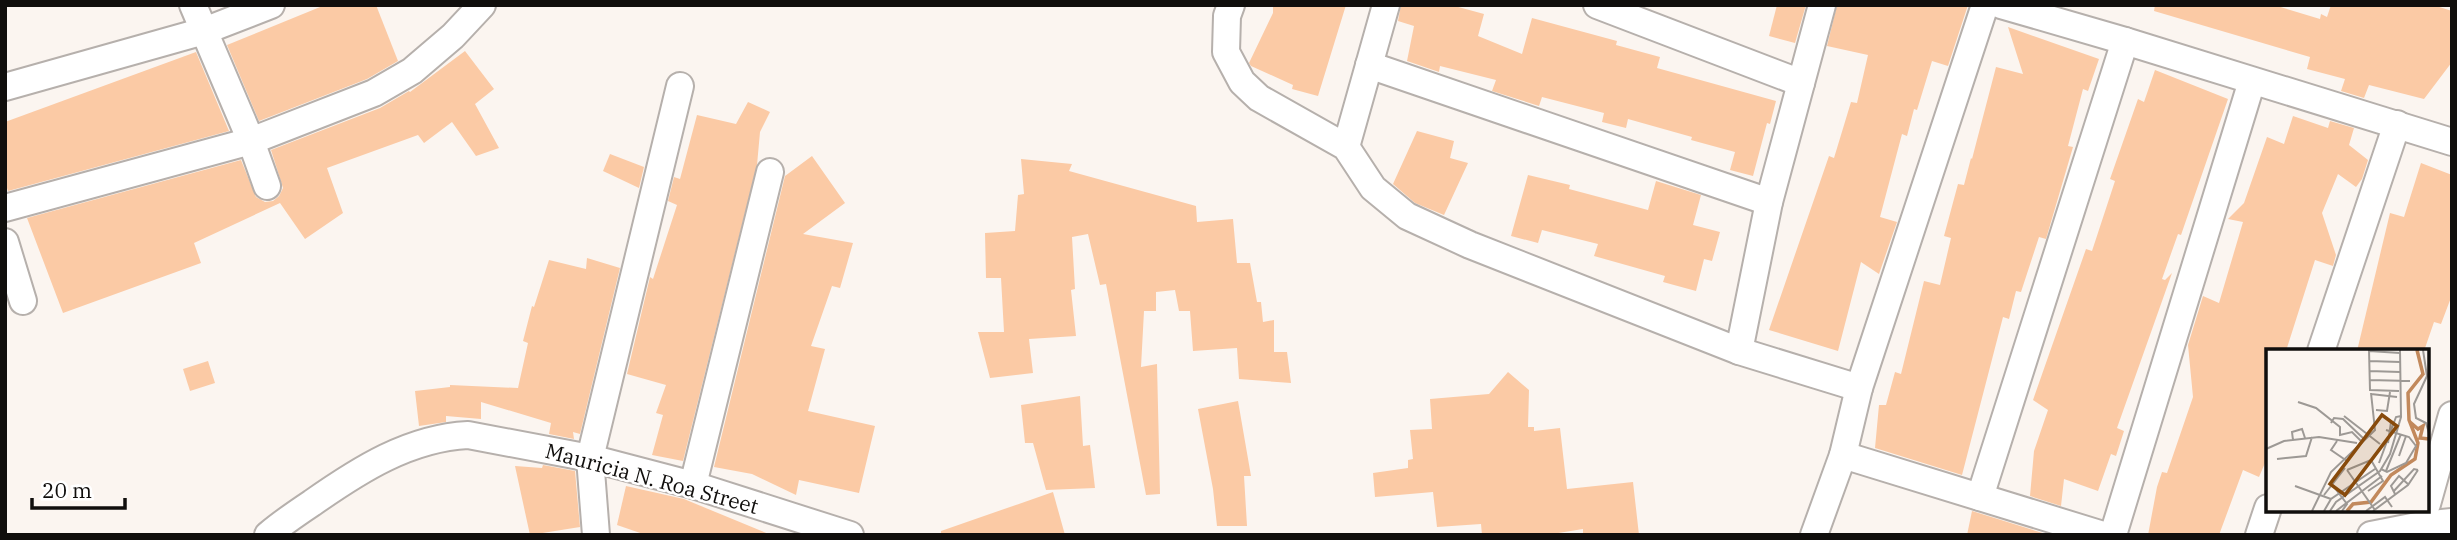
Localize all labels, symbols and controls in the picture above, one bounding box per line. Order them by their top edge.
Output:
inset map [2266,349,2429,512]
street label: Mauricia N. Roa Street [542,436,762,520]
scale bar [32,466,124,510]
text: 20 m [42,476,92,504]

